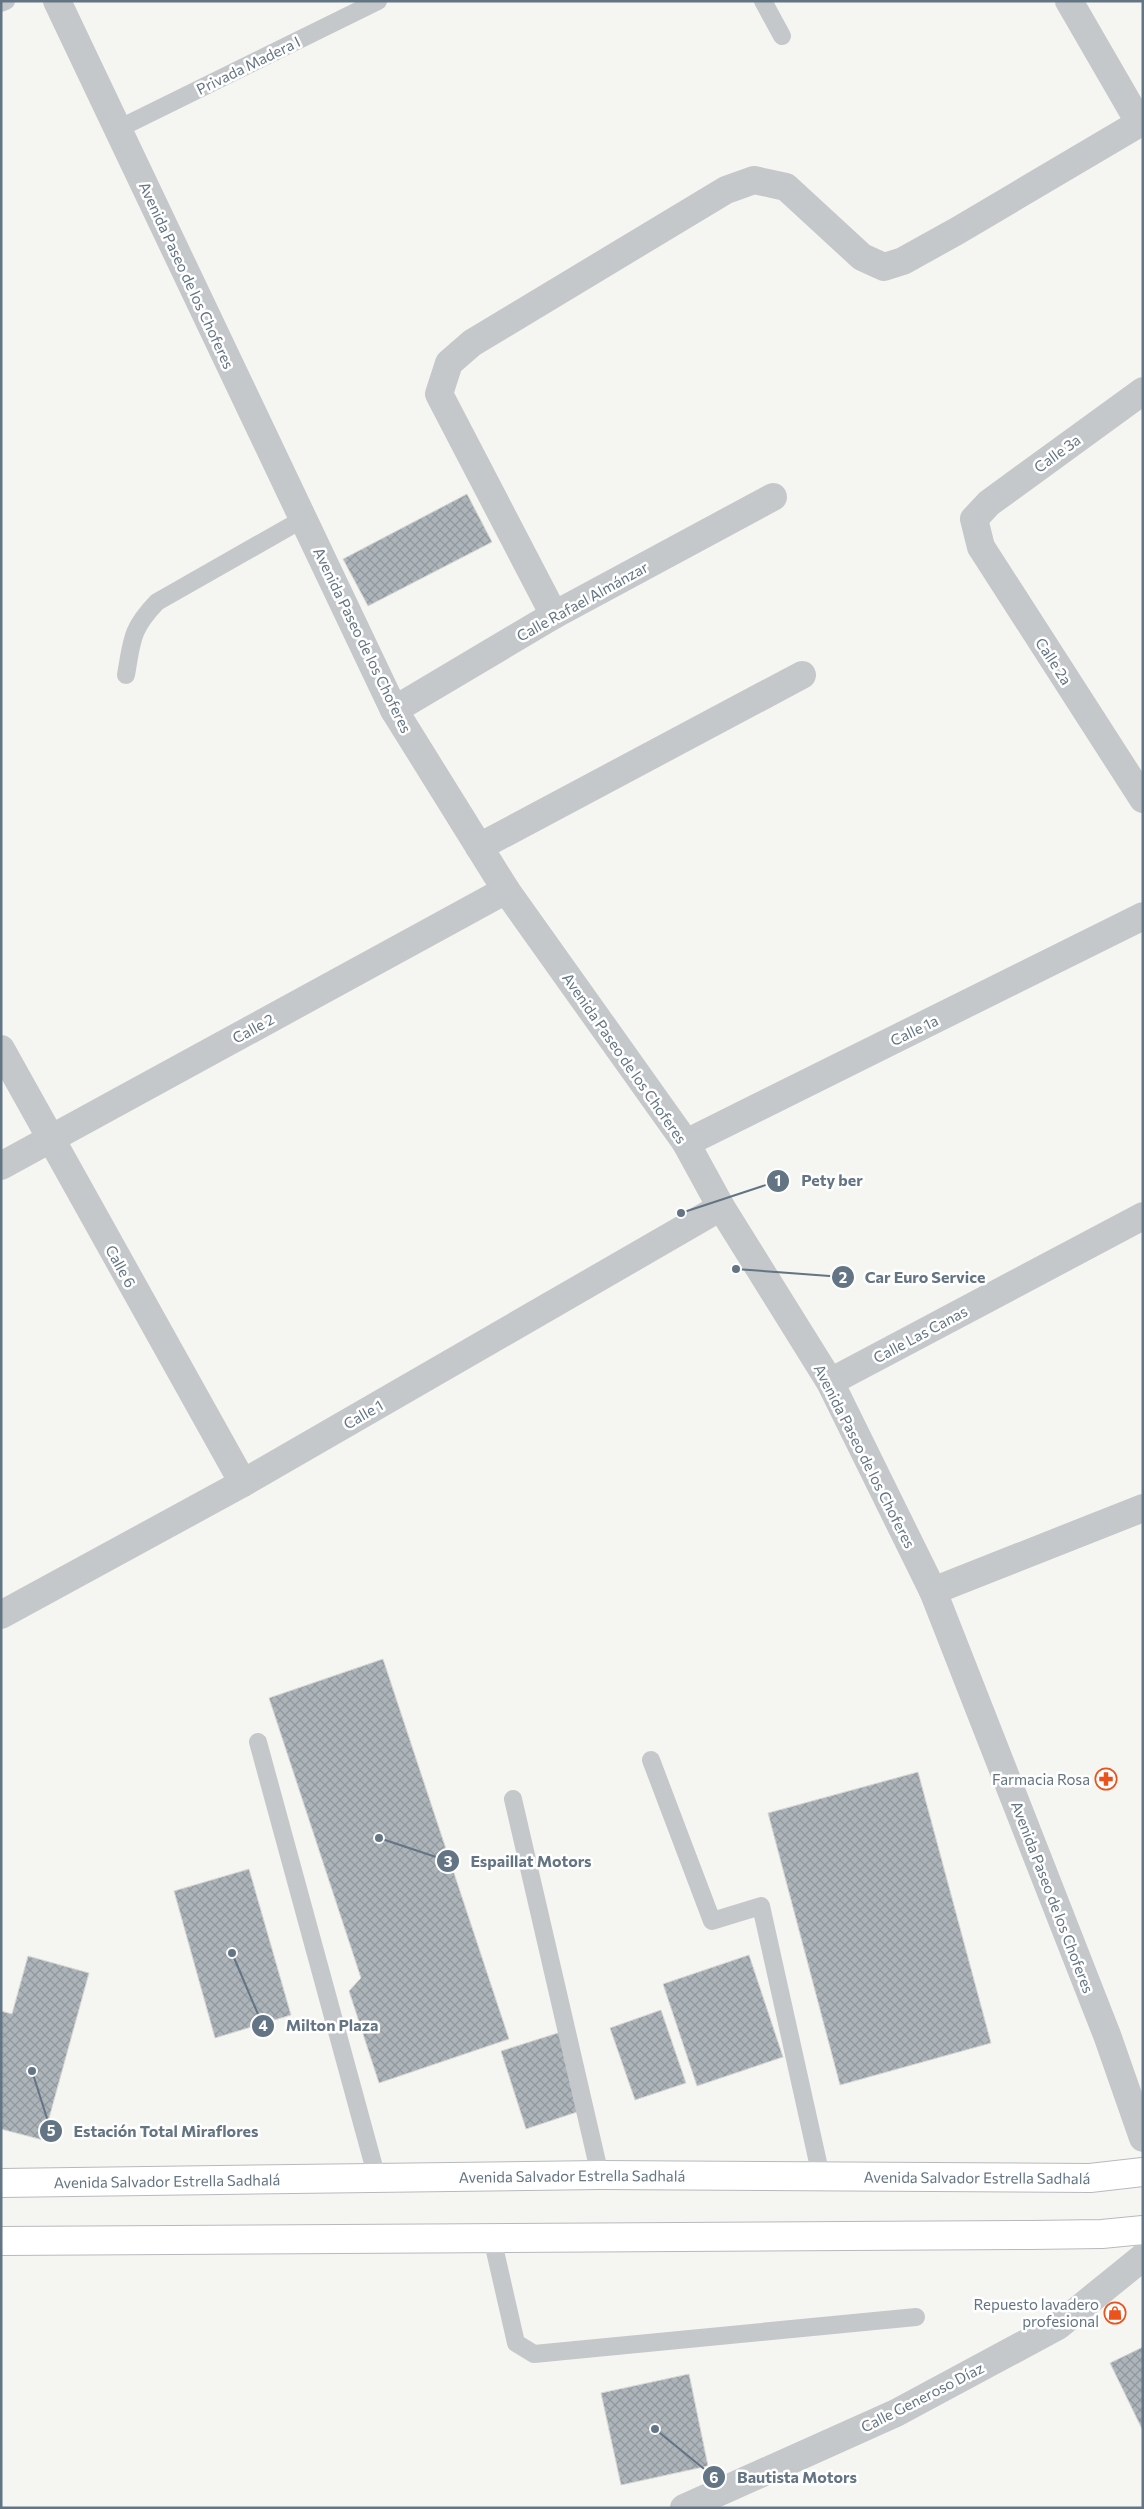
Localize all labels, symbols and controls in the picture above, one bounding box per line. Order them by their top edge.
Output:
street label: Privada Madera I [193,32,303,98]
street label: Avenida Paseo de los Choferes [136,179,238,371]
street label: Calle 3a [1030,430,1084,476]
street label: Avenida Paseo de los Choferes [310,544,416,736]
street label: Calle Rafael Almánzar [513,557,651,645]
street label: Calle 2a [1032,634,1076,688]
street label: Avenida Paseo de los Choferes [559,969,691,1147]
street label: Calle 2 [229,1009,277,1047]
street label: Calle 1a [887,1011,941,1049]
callout: Pety ber [766,1165,872,1196]
text: Pety ber [801,1170,863,1189]
text: 1 [775,1171,781,1189]
street label: Calle 6 [102,1242,140,1290]
callout: Car Euro Service [830,1262,996,1293]
text: Car Euro Service [865,1267,985,1286]
text: 2 [839,1268,847,1286]
street label: Calle Las Canas [870,1302,970,1366]
street label: Avenida Paseo de los Choferes [811,1361,919,1551]
street label: Calle 1 [340,1395,386,1433]
pharmacy icon: Farmacia Rosa [1094,1767,1118,1791]
place label: Farmacia Rosa [992,1770,1090,1788]
street label: Avenida Paseo de los Choferes [1008,1798,1098,1996]
callout: Espaillat Motors [436,1846,602,1877]
text: Espaillat Motors [470,1851,592,1870]
text: 3 [444,1852,453,1870]
callout: Milton Plaza [250,2010,388,2041]
text: Milton Plaza [286,2015,378,2034]
text: 4 [258,2016,268,2034]
callout: Estación Total Miraflores [39,2116,269,2147]
text: 5 [47,2121,56,2139]
text: Estación Total Miraflores [74,2121,258,2140]
street label: Avenida Salvador Estrella Sadhalá [459,2166,685,2186]
street label: Avenida Salvador Estrella Sadhalá [864,2168,1090,2187]
street label: Avenida Salvador Estrella Sadhalá [54,2170,280,2191]
place label: Repuesto lavadero profesional [974,2295,1099,2330]
shop icon: Repuesto lavadero profesional [1103,2301,1127,2325]
street label: Calle Generoso Díaz [858,2358,986,2436]
callout: Bautista Motors [702,2462,867,2493]
text: Bautista Motors [737,2467,857,2486]
text: 6 [709,2468,719,2486]

